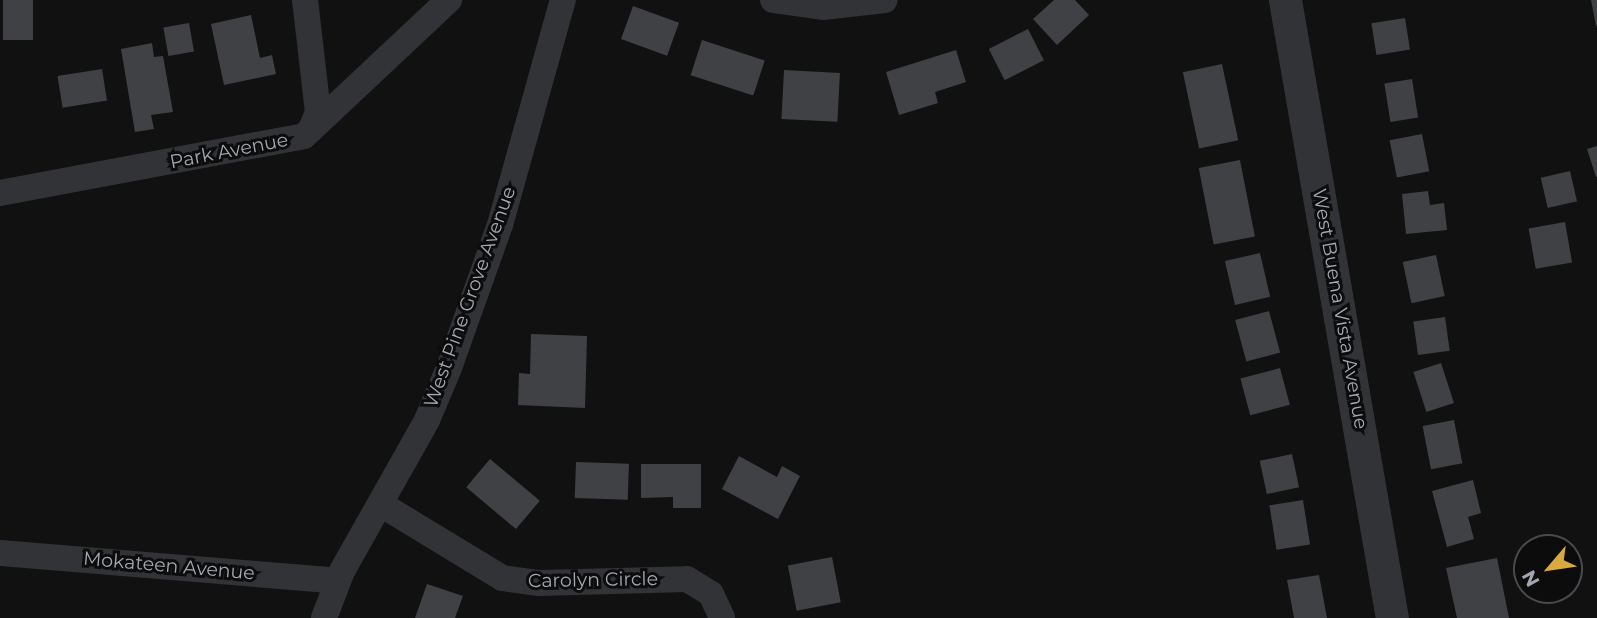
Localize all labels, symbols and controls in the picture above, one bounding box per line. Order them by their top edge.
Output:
street label: Park Avenue [168,128,290,174]
street label: West Pine Grove Avenue [419,183,521,411]
street label: West Buena Vista Avenue [1308,187,1372,431]
north arrow [1513,534,1583,604]
street label: Mokateen Avenue [82,547,256,585]
text: N [1517,566,1545,591]
street label: Carolyn Circle [528,567,658,593]

